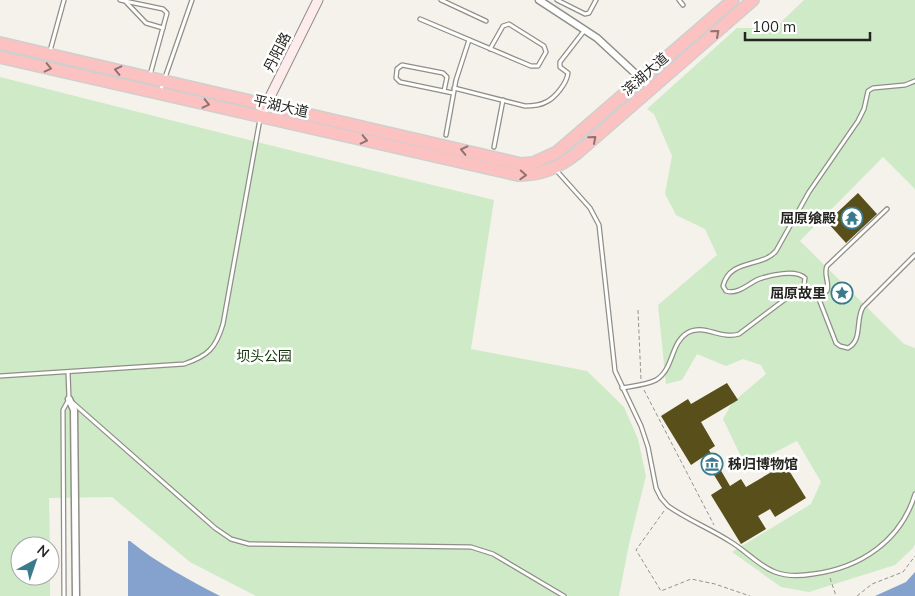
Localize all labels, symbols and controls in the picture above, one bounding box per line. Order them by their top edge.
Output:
scale bar [745,10,870,42]
text: 100 m [752,17,796,36]
street label: 丹阳路 [259,29,295,75]
one-way arrow [710,30,719,38]
street label: 滨湖大道 [618,49,672,99]
one-way arrow [43,62,52,73]
one-way arrow [114,65,123,76]
street label: 平湖大道 [252,91,310,121]
one-way arrow [202,98,210,109]
one-way arrow [360,134,369,145]
one-way arrow [588,136,597,145]
one-way arrow [459,145,468,156]
one-way arrow [519,169,527,180]
temple icon: 屈原飨殿 [840,206,864,230]
place label: 屈原飨殿 [780,209,836,227]
place icon: 屈原故里 [830,281,854,305]
place label: 屈原故里 [770,284,826,302]
park label: 坝头公园 [236,347,292,365]
museum icon: 秭归博物馆 [700,452,724,476]
place label: 秭归博物馆 [728,455,798,473]
north arrow [10,536,60,586]
text: N [34,541,53,561]

